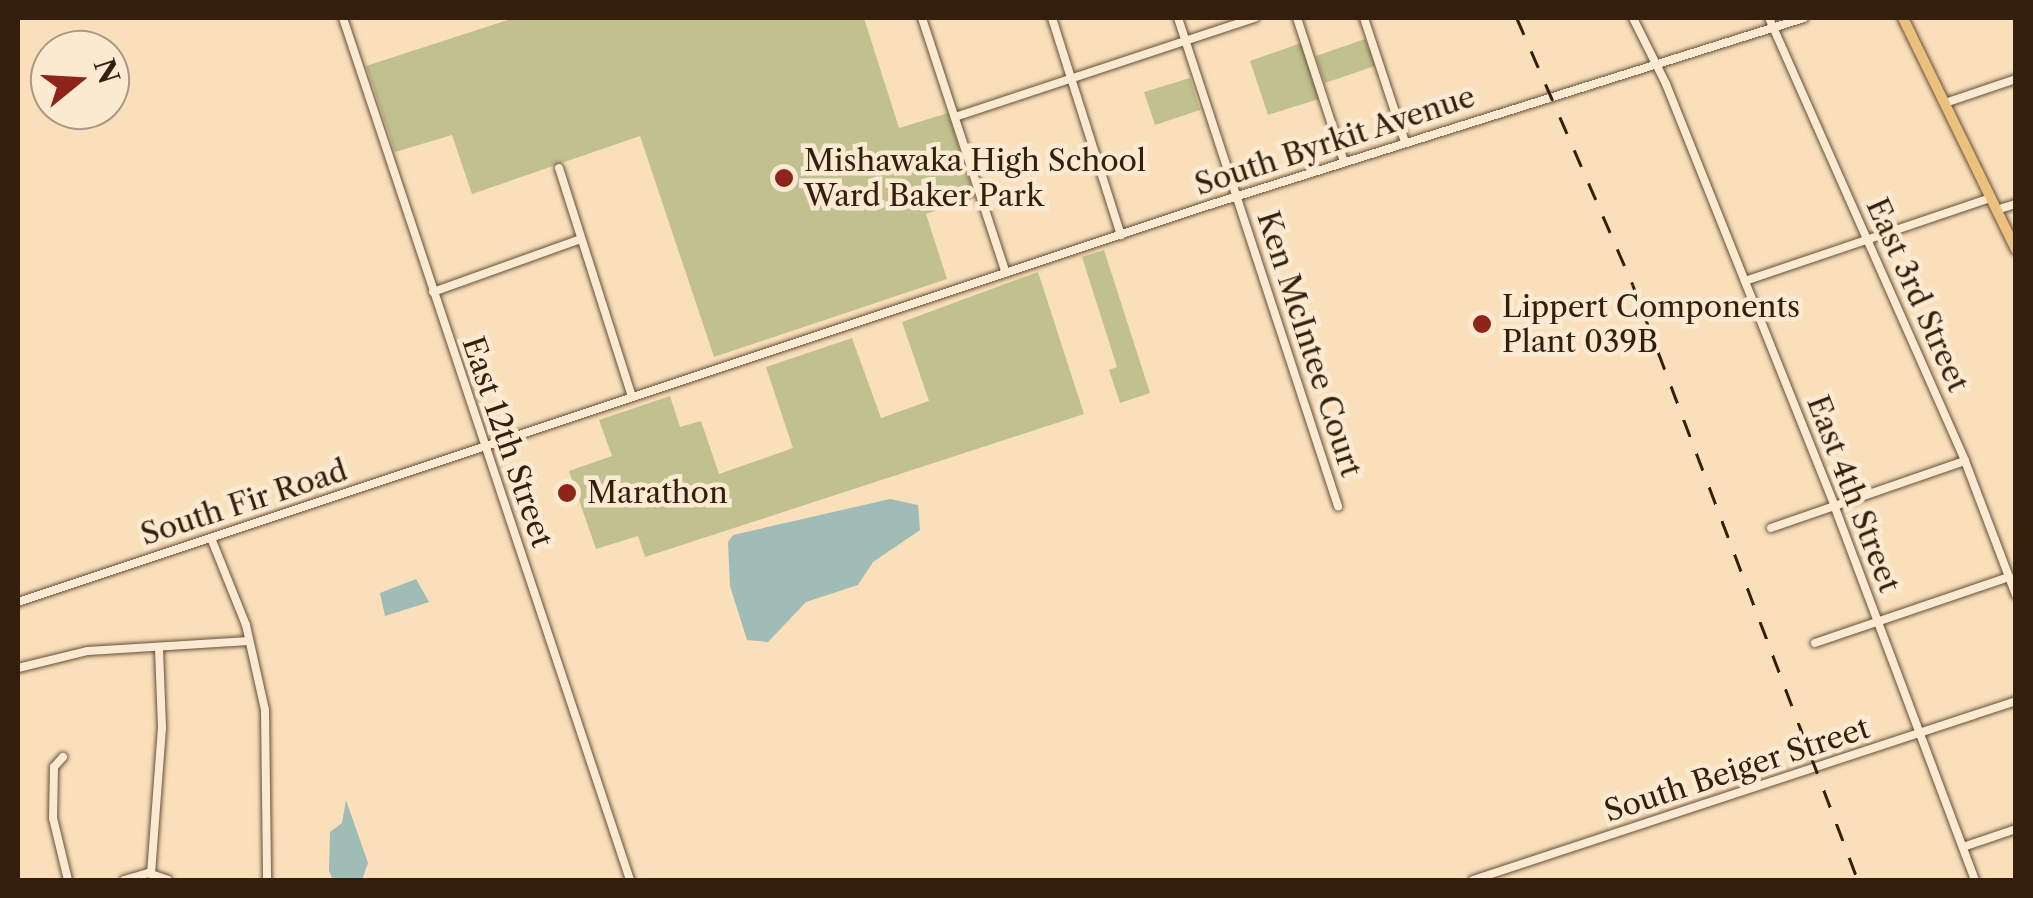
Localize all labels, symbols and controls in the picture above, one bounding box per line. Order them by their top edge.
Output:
north arrow [30,30,130,130]
text: N [87,55,127,88]
street label: South Byrkit Avenue [1190,78,1480,204]
place label: Mishawaka High School Ward Baker Park [804,143,1146,214]
marker: Mishawaka High School Ward Baker Park [773,167,795,189]
street label: East 3rd Street [1858,193,1976,397]
street label: Ken McIntee Court [1249,207,1369,481]
place label: Lippert Components Plant 039B [1502,289,1800,360]
marker: Lippert Components Plant 039B [1471,313,1493,335]
street label: East 12th Street [454,332,560,552]
street label: East 4th Street [1799,391,1907,597]
street label: South Fir Road [136,453,352,553]
place label: Marathon [587,475,728,511]
marker: Marathon [556,482,578,504]
street label: South Beiger Street [1600,710,1874,830]

